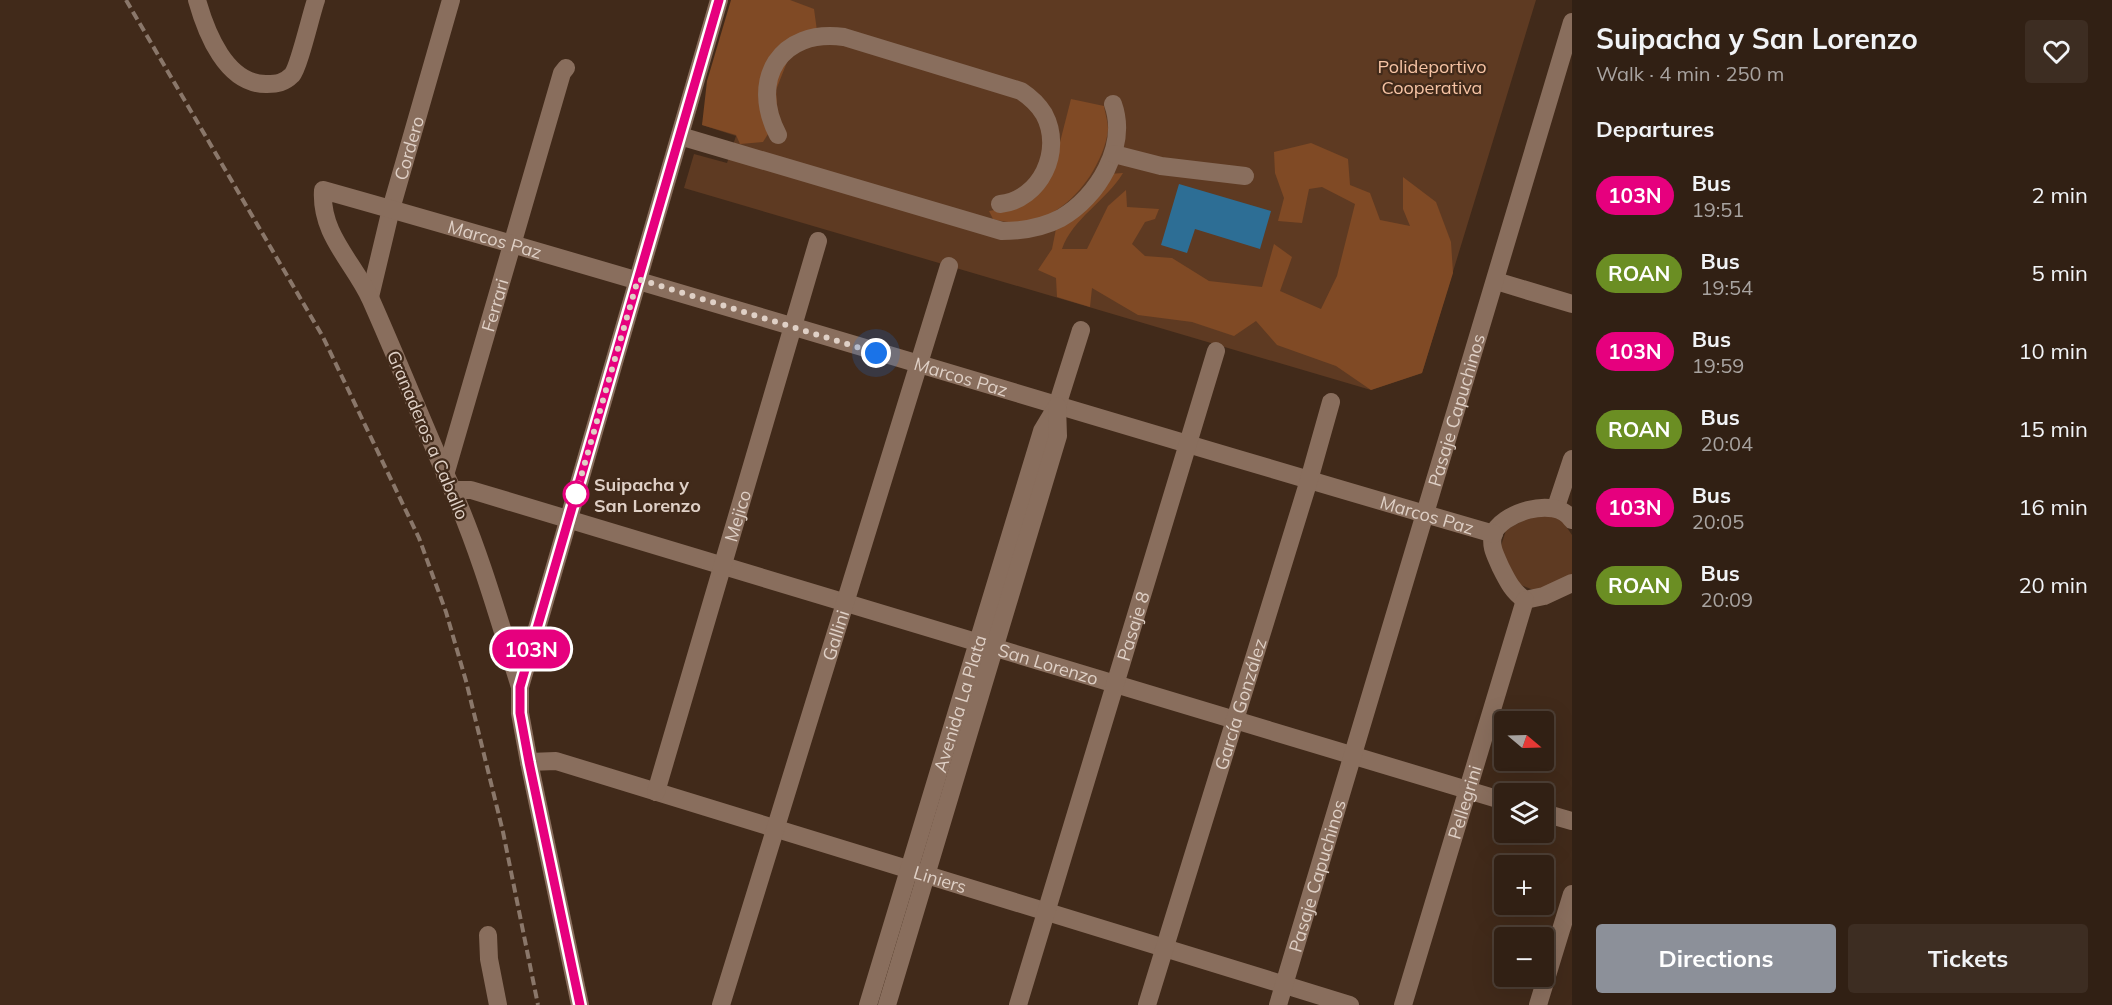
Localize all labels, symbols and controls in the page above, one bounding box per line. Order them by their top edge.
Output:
button: heart [2025,20,2088,83]
text: Suipacha y San Lorenzo [1596,21,1918,56]
park label: Polideportivo Cooperativa [1377,55,1487,99]
text: Walk · 4 min · 250 m [1596,61,1784,86]
street label: Cordero [388,113,429,183]
text: Departures [1596,115,1714,143]
text: Bus [1692,169,1731,197]
text: 2 min [2032,181,2088,209]
text: 103N [1608,182,1662,208]
text: 19:51 [1692,197,1744,222]
street label: Marcos Paz [445,215,545,263]
text: Bus [1700,247,1740,275]
text: 5 min [2032,259,2088,287]
text: ROAN [1608,260,1670,286]
text: 19:54 [1700,275,1753,300]
street label: Ferrari [476,276,513,334]
text: Bus [1692,325,1731,353]
street label: Pasaje Capuchinos [1422,331,1490,489]
text: 10 min [2018,337,2088,365]
your location [861,338,891,368]
text: 103N [1608,338,1662,364]
street label: Granaderos a Caballo [382,347,474,523]
street label: Marcos Paz [911,352,1011,401]
text: 19:59 [1692,353,1744,378]
text: Bus [1700,403,1740,431]
text: 15 min [2018,415,2088,443]
text: ROAN [1608,416,1670,442]
text: 20:04 [1700,431,1753,456]
place label: Suipacha y San Lorenzo [594,473,701,517]
marker: Suipacha y San Lorenzo [563,481,589,507]
text: Bus [1692,481,1731,509]
street label: Mejico [719,487,756,544]
street label: Marcos Paz [1377,490,1477,539]
text: 16 min [2018,493,2088,521]
text: 103N [1608,494,1662,520]
text: 20:05 [1692,509,1744,534]
text: Bus [1700,559,1740,587]
text: 20 min [2018,571,2088,599]
text: ROAN [1608,572,1670,598]
text: 20:09 [1700,587,1753,612]
street label: Pasaje 8 [1111,588,1154,664]
street label: Gallini [816,607,854,663]
line badge: 103N [489,630,573,668]
street label: Avenida La Plata [928,632,991,775]
street label: García González [1209,635,1271,773]
text: 103N [504,636,558,662]
street label: San Lorenzo [996,638,1101,690]
north arrow [1494,711,1554,771]
map controls [1494,711,1554,987]
street label: Pellegrini [1442,762,1486,842]
button: layers [1494,783,1554,843]
street label: Pasaje Capuchinos [1283,796,1350,955]
button: + [1494,855,1554,915]
street label: Liniers [911,860,970,898]
button: Directions [1596,924,1836,993]
button: Tickets [1848,924,2088,993]
button: − [1494,927,1554,987]

